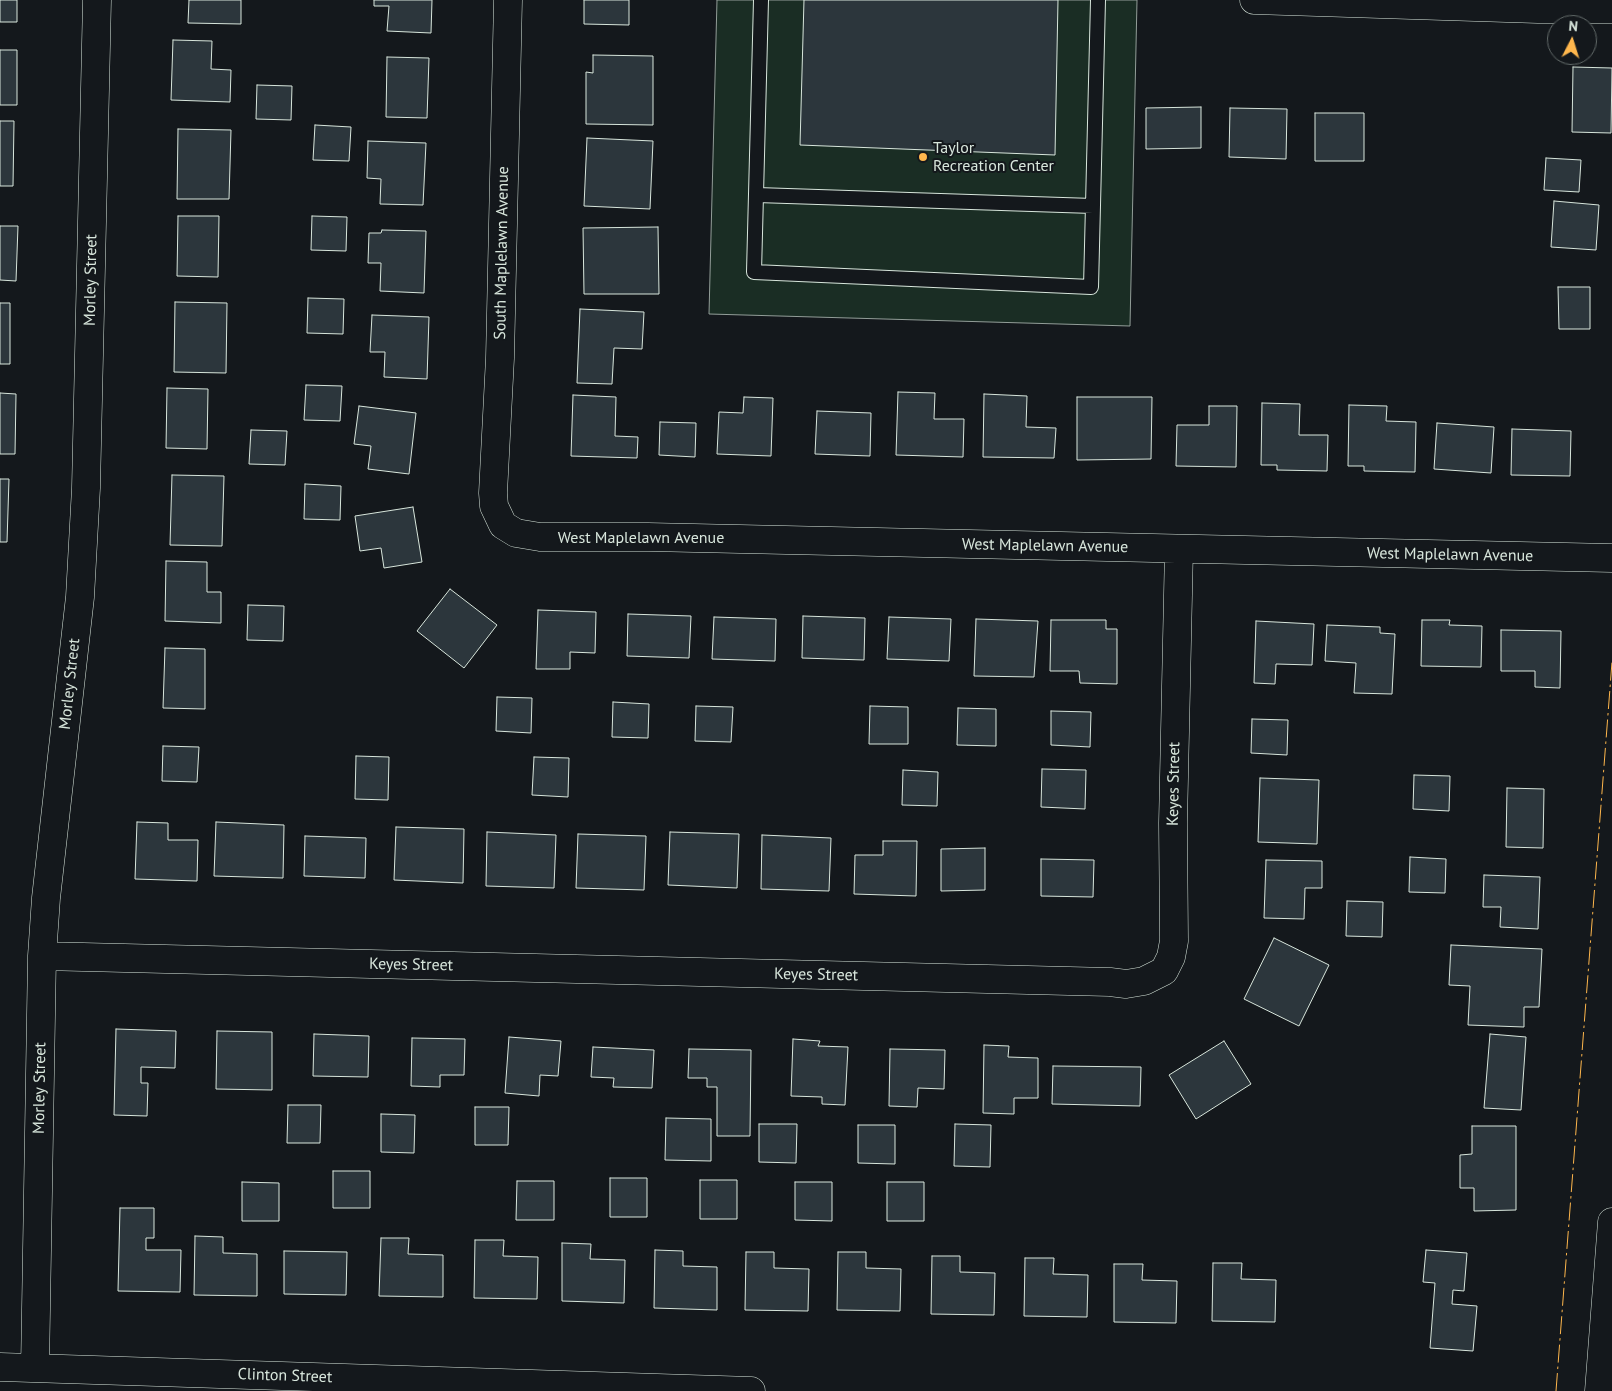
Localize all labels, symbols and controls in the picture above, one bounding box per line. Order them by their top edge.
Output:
north arrow [1547,15,1597,65]
text: N [1568,17,1579,35]
place label: Taylor Recreation Center [933,138,1054,176]
marker: Taylor Recreation Center [917,151,929,163]
street label: South Maplelawn Avenue [491,166,513,340]
street label: Morley Street [81,234,101,326]
street label: West Maplelawn Avenue [558,528,724,548]
street label: West Maplelawn Avenue [962,535,1128,557]
street label: West Maplelawn Avenue [1367,544,1533,566]
street label: Morley Street [56,637,84,731]
street label: Keyes Street [1164,742,1184,826]
street label: Keyes Street [369,955,453,975]
street label: Keyes Street [774,965,858,985]
street label: Morley Street [30,1042,50,1134]
street label: Clinton Street [237,1365,333,1387]

